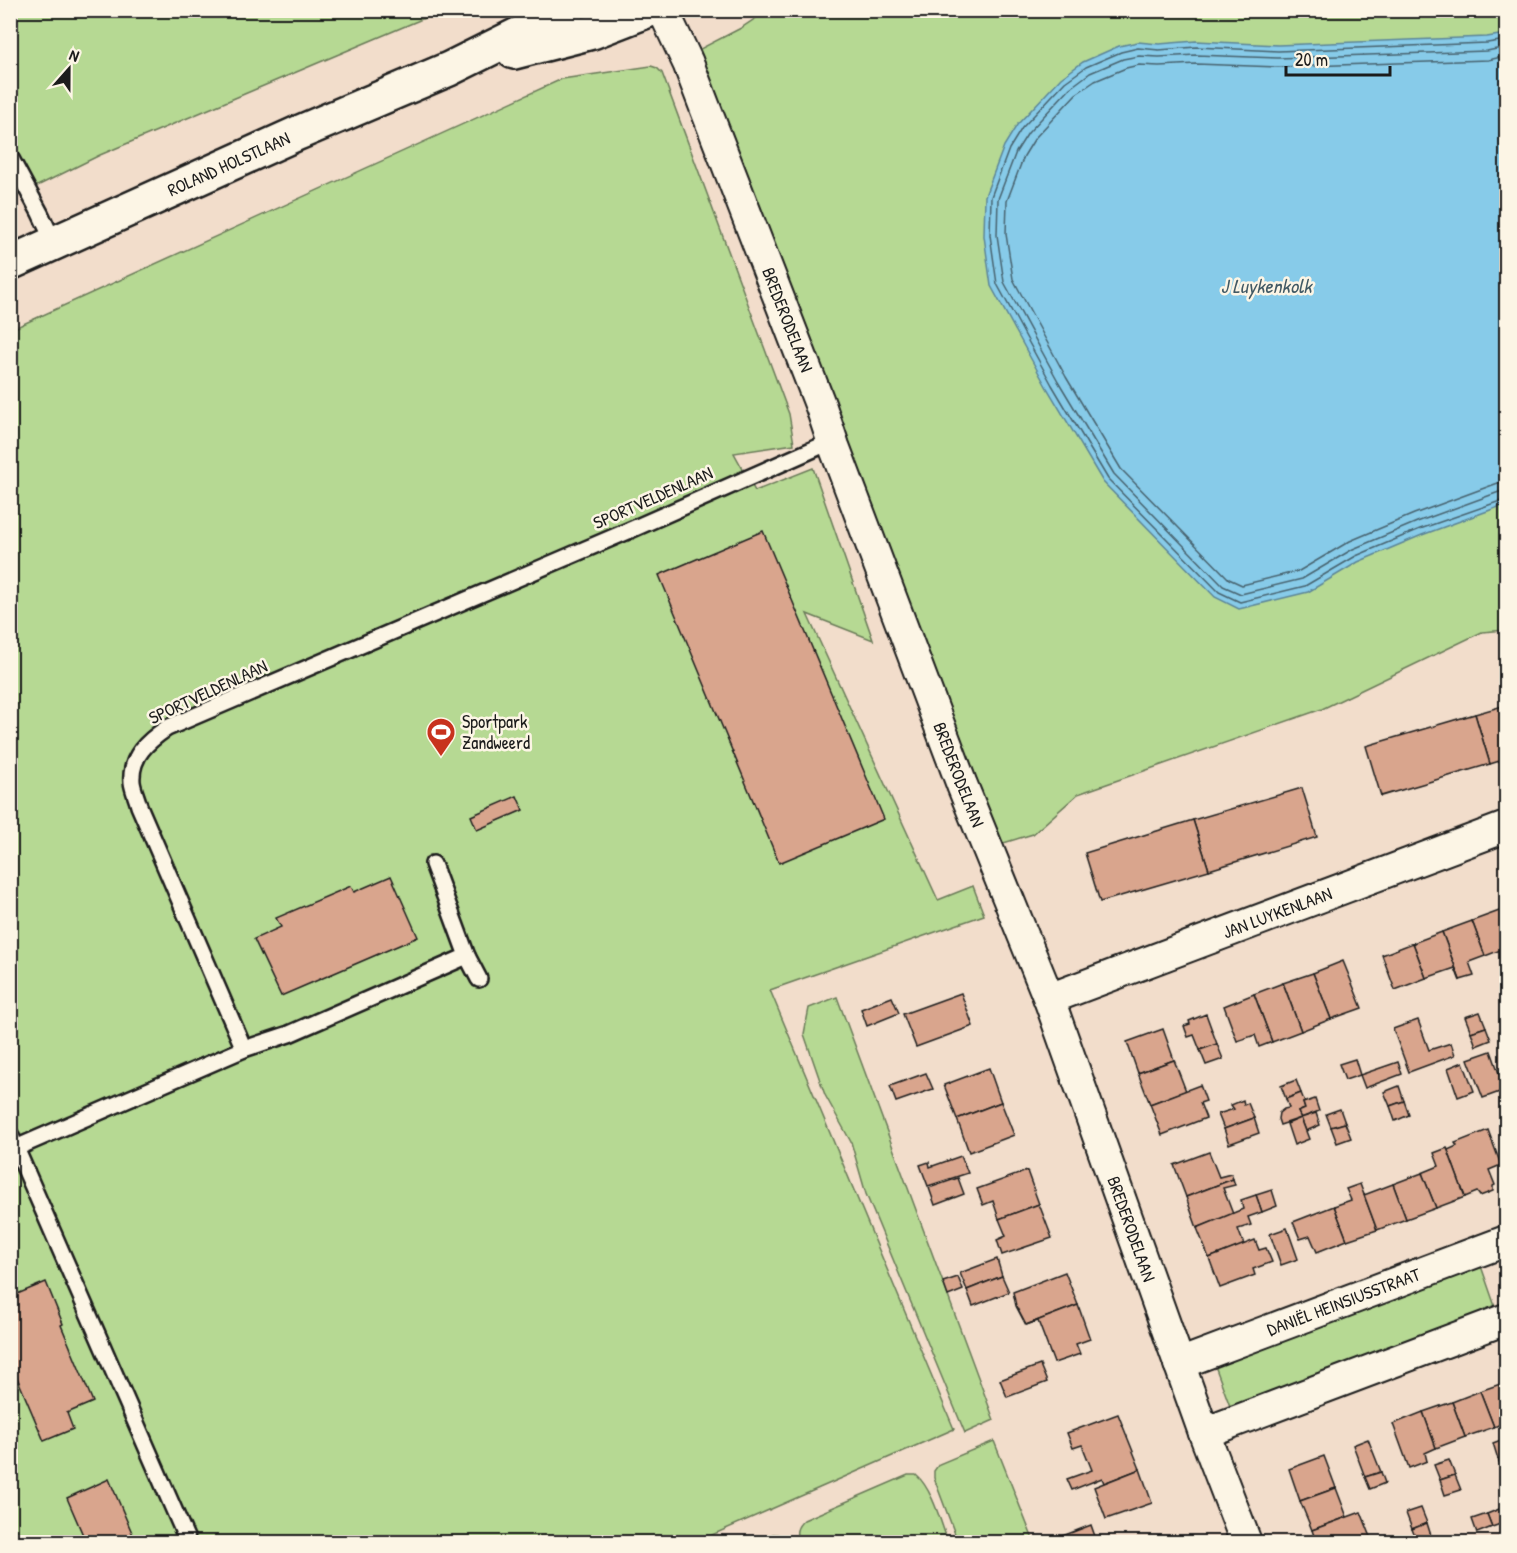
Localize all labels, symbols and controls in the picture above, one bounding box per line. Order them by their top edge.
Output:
north arrow [39,39,99,99]
scale bar [1286,39,1390,77]
text: N [66,43,83,67]
text: 20 m [1295,47,1328,72]
street label: ROLAND HOLSTLAAN [163,125,294,202]
street label: BREDERODELAAN [756,264,819,376]
water label: J Luykenkolk [1220,272,1313,300]
street label: SPORTVELDENLAAN [589,460,716,535]
street label: SPORTVELDENLAAN [144,653,271,730]
place label: Sportpark Zandweerd [462,709,530,755]
sports icon: Sportpark Zandweerd [425,716,457,758]
street label: BREDERODELAAN [927,719,991,831]
street label: JAN LUYKENLAAN [1219,881,1335,944]
street label: BREDERODELAAN [1101,1173,1162,1285]
street label: DANIËL HEINSIUSSTRAAT [1263,1261,1424,1342]

